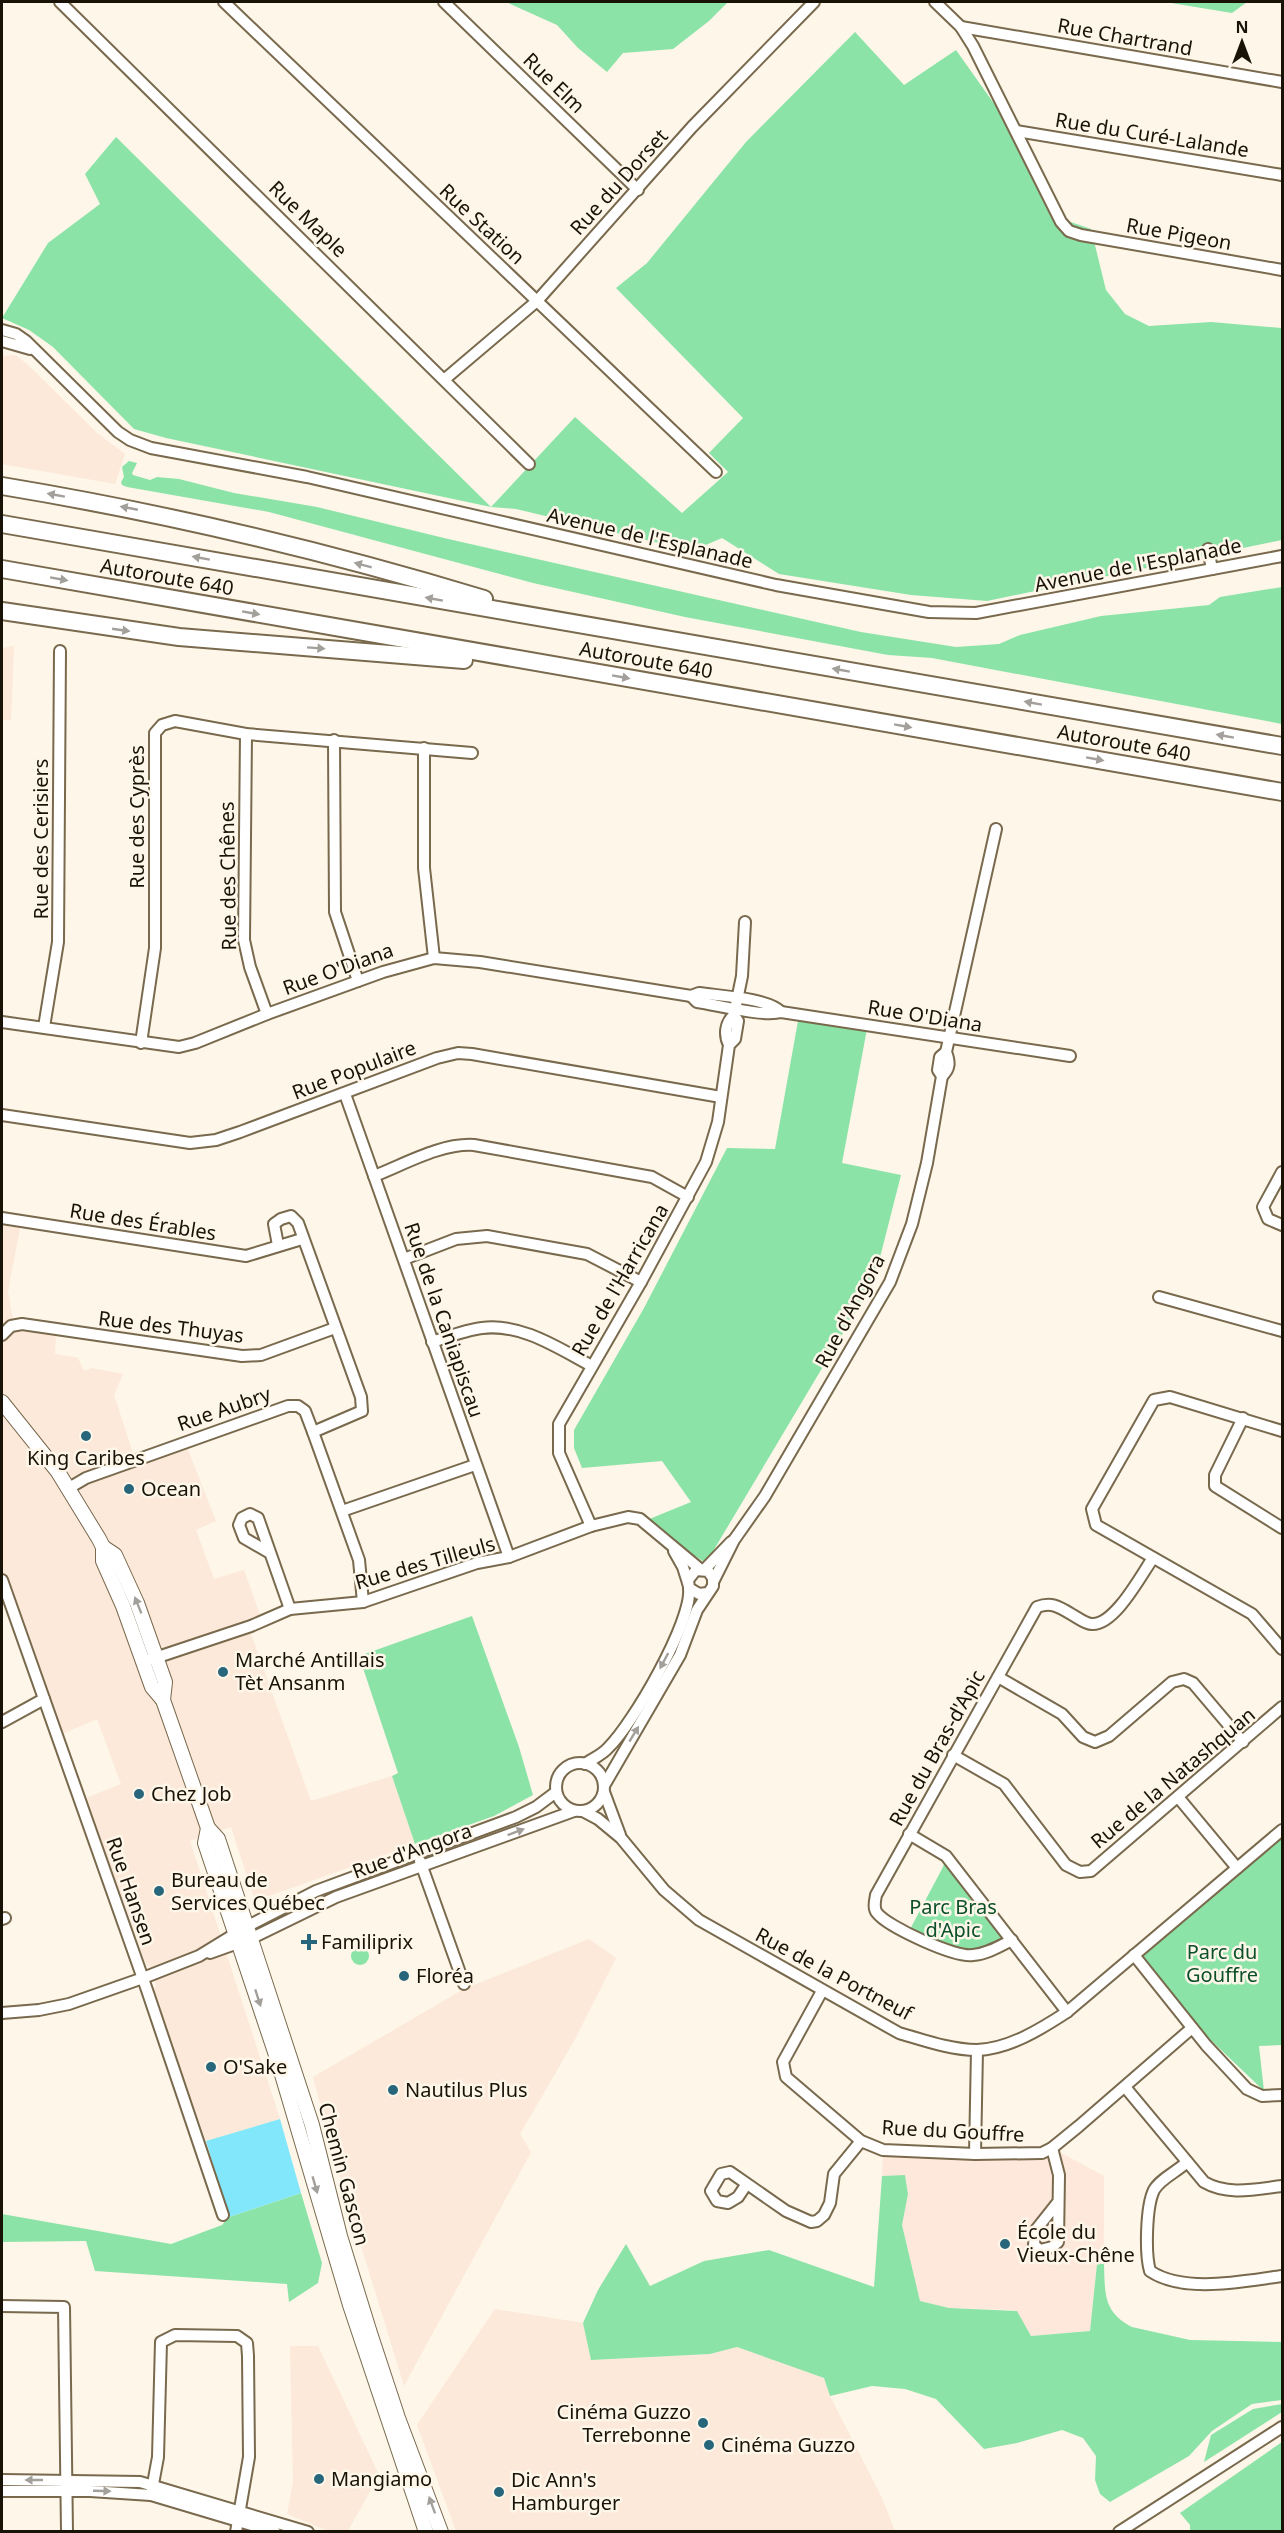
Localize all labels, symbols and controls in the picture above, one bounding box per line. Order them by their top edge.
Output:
street label: Rue Chartrand [1055,11,1195,62]
north arrow [1212,12,1272,72]
text: N [1235,16,1249,38]
street label: Rue Elm [518,46,591,119]
street label: Rue du Curé-Lalande [1053,106,1251,163]
street label: Rue du Dorset [564,123,674,241]
street label: Rue Maple [263,174,353,263]
street label: Rue Station [434,177,531,270]
street label: Rue Pigeon [1124,211,1234,256]
one-way arrow [47,490,66,499]
street label: Avenue de l'Esplanade [545,501,756,574]
one-way arrow [119,503,138,512]
street label: Avenue de l'Esplanade [1032,531,1244,598]
street label: Autoroute 640 [98,552,236,602]
one-way arrow [191,554,210,563]
one-way arrow [354,560,372,569]
one-way arrow [50,575,69,584]
one-way arrow [425,595,444,604]
one-way arrow [242,609,261,618]
one-way arrow [112,626,131,635]
street label: Autoroute 640 [577,635,715,685]
one-way arrow [306,643,325,652]
one-way arrow [831,665,850,674]
one-way arrow [611,673,630,682]
one-way arrow [1023,698,1042,707]
street label: Autoroute 640 [1055,718,1193,768]
one-way arrow [894,722,913,731]
one-way arrow [1215,731,1234,740]
street label: Rue des Cyprès [123,745,150,889]
one-way arrow [1086,755,1105,764]
street label: Rue des Cerisiers [27,759,54,919]
street label: Rue des Chênes [213,801,242,951]
street label: Rue O'Diana [279,936,397,1001]
street label: Rue O'Diana [866,993,984,1038]
street label: Rue Populaire [288,1033,420,1106]
street label: Rue des Érables [68,1197,218,1246]
street label: Rue de l'Harricana [565,1199,674,1361]
street label: Rue de la Caniapiscau [398,1219,491,1421]
street label: Rue d'Angora [808,1249,891,1372]
street label: Rue des Thuyas [97,1304,245,1349]
street label: Rue Aubry [173,1380,275,1437]
marker: King Caribes [79,1429,93,1443]
place label: King Caribes [27,1444,145,1471]
place label: Ocean [141,1475,201,1502]
marker: Ocean [122,1482,136,1496]
street label: Rue des Tilleuls [352,1530,498,1595]
one-way arrow [133,1596,143,1614]
place label: Marché Antillais Tèt Ansanm [235,1646,384,1696]
one-way arrow [659,1653,669,1670]
marker: Marché Antillais Tèt Ansanm [216,1665,230,1679]
street label: Rue du Bras-d'Apic [882,1665,991,1831]
street label: Rue de la Natashquan [1085,1701,1261,1854]
one-way arrow [629,1726,640,1742]
place label: Chez Job [151,1780,232,1807]
marker: Chez Job [132,1787,146,1801]
street label: Rue d'Angora [348,1816,475,1885]
one-way arrow [507,1826,525,1836]
street label: Rue Hansen [100,1833,163,1949]
place label: Bureau de Services Québec [171,1866,325,1916]
marker: Bureau de Services Québec [152,1884,166,1898]
park label: Parc Bras d'Apic [909,1893,997,1943]
street label: Rue de la Portneuf [751,1921,918,2027]
place label: Familiprix [321,1928,413,1955]
marker: Familiprix [302,1935,316,1949]
park label: Parc du Gouffre [1186,1938,1258,1988]
place label: Floréa [416,1962,474,1989]
marker: Floréa [397,1969,411,1983]
one-way arrow [254,1989,263,2007]
place label: O'Sake [223,2053,287,2080]
marker: O'Sake [204,2060,218,2074]
place label: Nautilus Plus [405,2076,528,2103]
marker: Nautilus Plus [386,2083,400,2097]
street label: Chemin Gascon [312,2099,377,2248]
street label: Rue du Gouffre [881,2113,1025,2148]
one-way arrow [310,2176,320,2194]
place label: École du Vieux-Chêne [1017,2218,1135,2268]
marker: École du Vieux-Chêne [998,2237,1012,2251]
place label: Cinéma Guzzo Terrebonne [557,2398,691,2448]
marker: Cinéma Guzzo Terrebonne [696,2416,710,2430]
place label: Cinéma Guzzo [721,2431,855,2458]
marker: Cinéma Guzzo [702,2438,716,2452]
place label: Mangiamo [331,2465,432,2492]
place label: Dic Ann's Hamburger [511,2466,620,2516]
marker: Mangiamo [312,2472,326,2486]
one-way arrow [25,2475,44,2485]
marker: Dic Ann's Hamburger [492,2485,506,2499]
one-way arrow [92,2487,111,2496]
one-way arrow [426,2496,436,2514]

